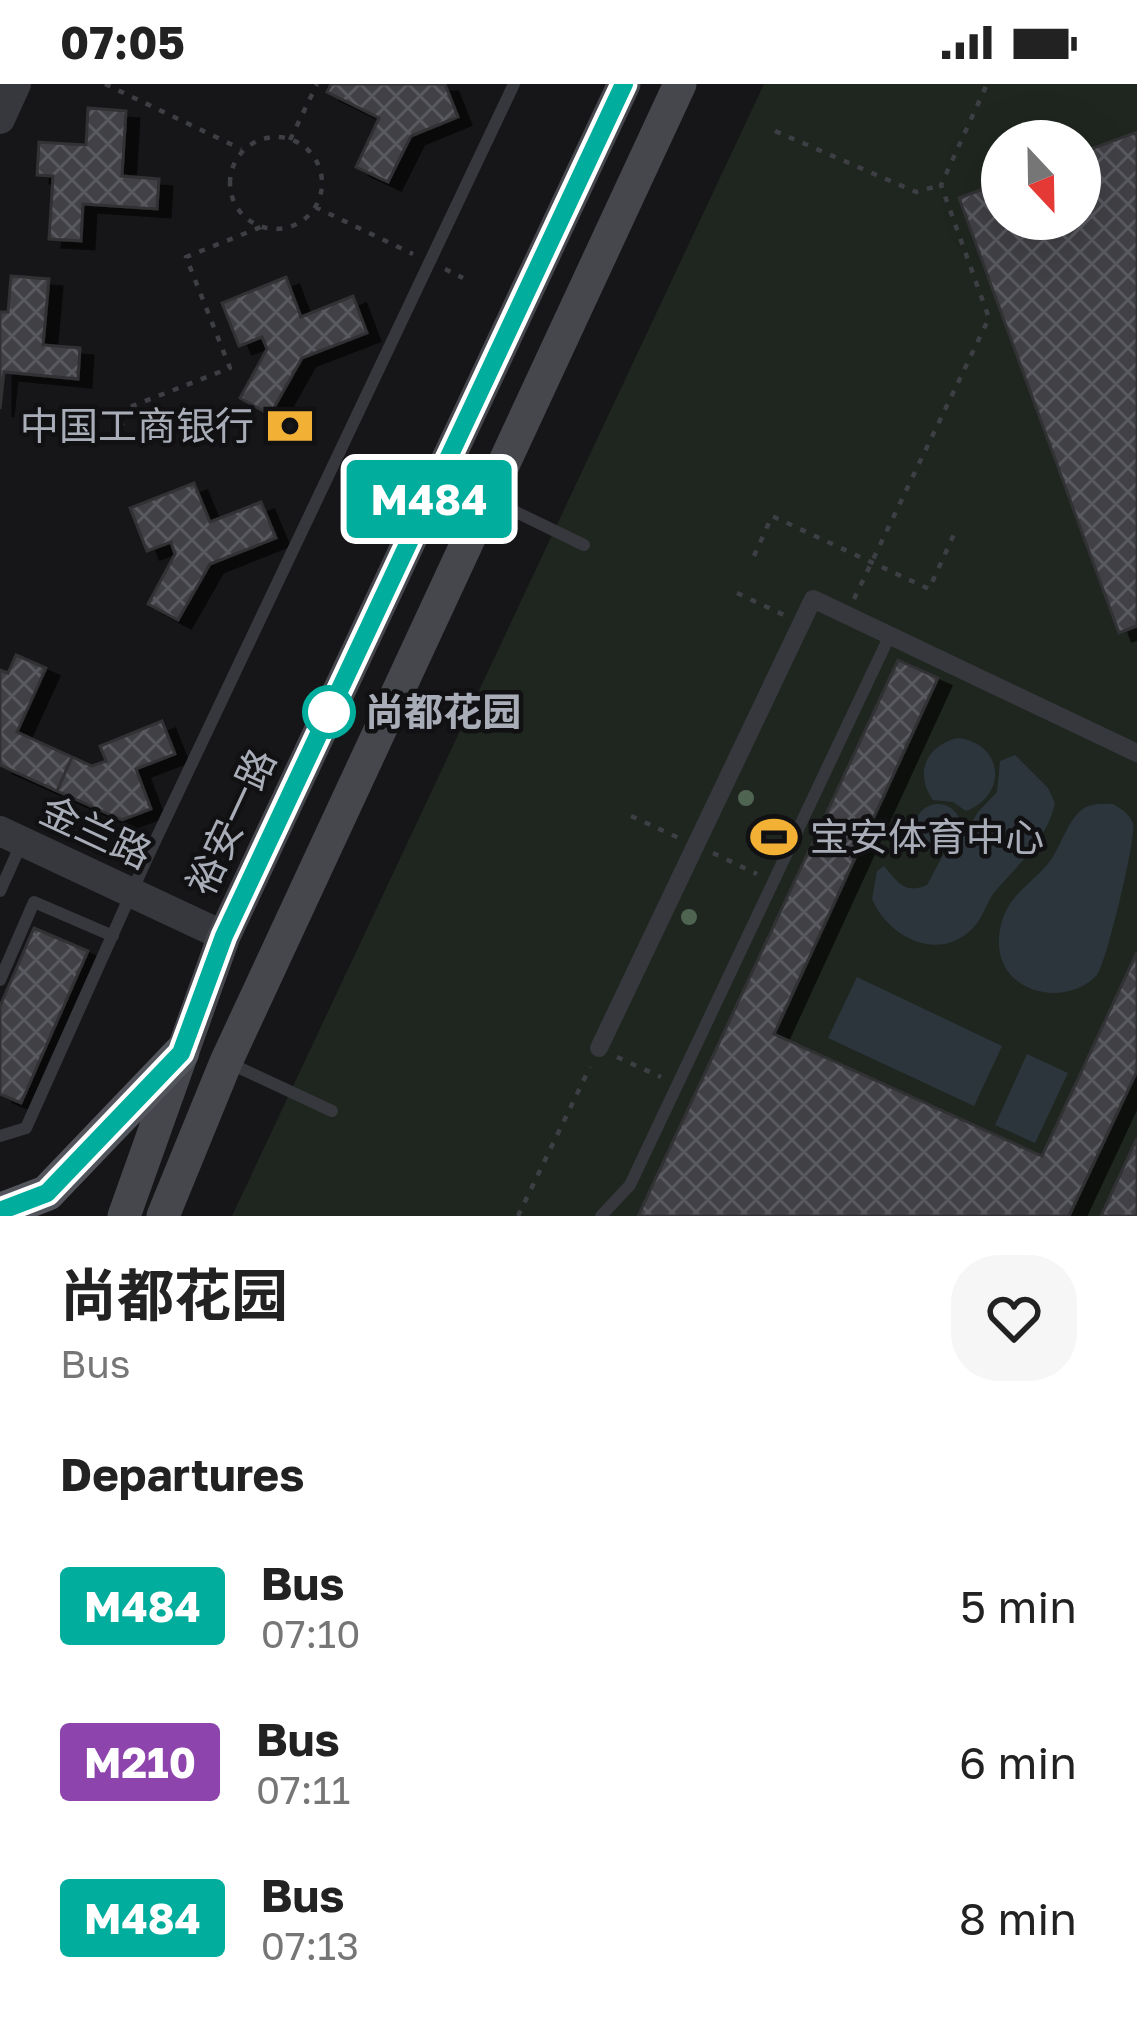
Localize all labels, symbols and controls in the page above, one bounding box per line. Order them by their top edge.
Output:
text: 07:05 [60,15,185,69]
north arrow [981,120,1101,240]
map controls [981,120,1101,240]
bank icon: 中国工商银行 [265,401,315,451]
place label: 中国工商银行 [20,402,254,449]
line badge: M484 [345,460,513,538]
text: M484 [371,474,487,524]
marker: 尚都花园 [304,687,354,737]
place label: 尚都花园 [365,688,521,735]
street label: 裕安一路 [176,741,285,902]
street label: 金兰路 [33,786,159,878]
sports icon: 宝安体育中心 [749,812,799,862]
place label: 宝安体育中心 [810,813,1044,860]
button: heart [951,1255,1077,1381]
text: 尚都花园 [60,1260,288,1329]
text: Bus [60,1340,130,1387]
text: Departures [60,1447,304,1501]
text: Bus [261,1556,344,1610]
text: 5 min [960,1579,1077,1633]
text: M484 [84,1581,201,1631]
text: 07:10 [261,1610,360,1657]
text: Bus [256,1712,340,1766]
text: 6 min [959,1735,1077,1789]
text: M210 [84,1737,196,1787]
text: 07:11 [256,1766,350,1813]
text: Bus [261,1868,344,1922]
text: 8 min [959,1891,1077,1945]
text: M484 [84,1893,201,1943]
text: 07:13 [261,1922,359,1969]

